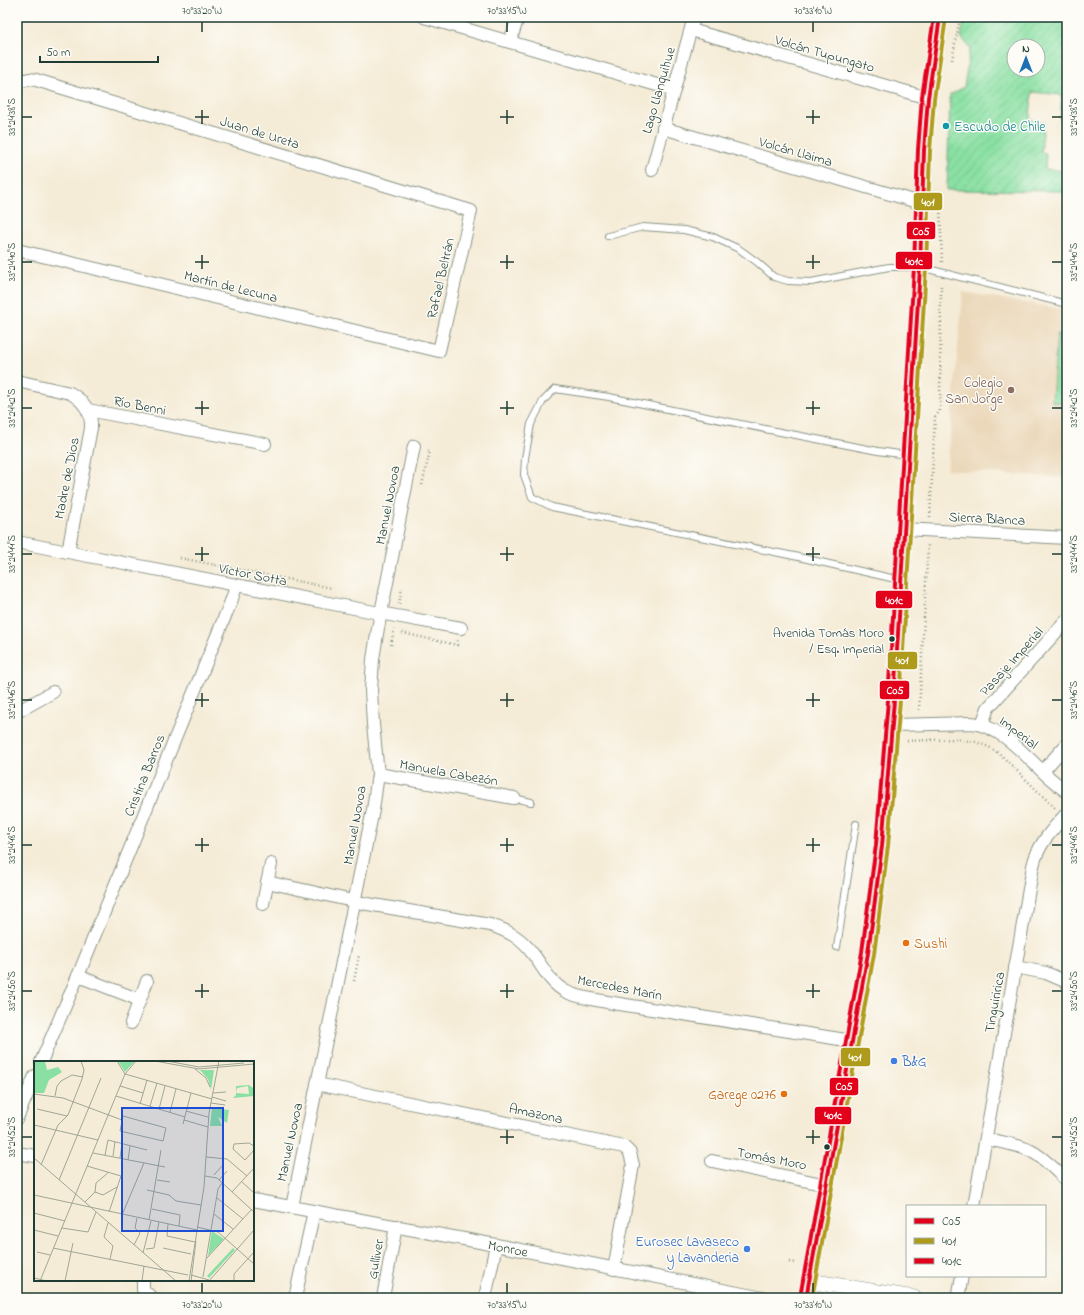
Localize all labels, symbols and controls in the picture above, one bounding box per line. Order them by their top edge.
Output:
text: 70°33'20"W [182,4,222,19]
text: 70°33'15"W [487,4,527,19]
text: 70°33'10"W [794,4,832,19]
street label: Volcán Tupungato [771,30,877,80]
scale bar [40,38,158,64]
north arrow [1006,38,1046,78]
text: N [1022,41,1030,57]
text: 50 m [46,44,70,62]
street label: Lago Llanquihue [637,44,683,136]
text: 33°24'38"S [5,98,20,136]
text: 33°24'38"S [1067,98,1082,136]
street label: Juan de Ureta [217,111,302,155]
place label: Escudo de Chile [954,117,1046,138]
marker: Escudo de Chile [941,121,951,131]
street label: Volcán Llaima [755,132,835,173]
line badge: 401 [913,192,943,211]
text: 401 [921,195,935,211]
line badge: C05 [906,221,936,240]
text: C05 [912,224,930,240]
street label: Rafael Beltrán [422,236,461,321]
text: 33°24'40"S [5,242,20,281]
text: 33°24'40"S [1067,242,1082,281]
line badge: 401c [895,251,933,270]
text: 401c [904,254,924,270]
street label: Martín de Lecuna [182,266,280,309]
place label: Colegio San Jorge [945,373,1004,411]
marker: Colegio San Jorge [1006,385,1016,395]
text: 33°24'42"S [5,388,20,427]
text: 33°24'42"S [1067,388,1082,427]
street label: Río Benni [112,391,168,422]
street label: Madre de Dios [49,436,86,521]
street label: Manuel Novoa [371,464,406,547]
street label: Sierra Blanca [948,507,1026,532]
text: 33°24'44"S [5,534,20,573]
text: 33°24'44"S [1067,534,1082,573]
street label: Víctor Sotta [216,558,289,592]
line badge: 401c [875,590,913,609]
text: 401c [884,593,904,609]
street label: Pasaje Imperial [975,623,1049,701]
place label: Avenida Tomás Moro / Esq. Imperial [773,624,884,659]
marker: Avenida Tomás Moro / Esq. Imperial [887,634,897,644]
line badge: 401 [887,651,918,670]
text: 401 [895,653,909,669]
text: 33°24'46"S [5,680,20,719]
line badge: C05 [879,680,910,700]
text: 33°24'46"S [1067,680,1082,719]
text: C05 [886,683,904,699]
street label: Imperial [994,711,1042,755]
street label: Cristina Barros [119,731,171,820]
street label: Manuela Cabezón [398,754,500,792]
street label: Manuel Novoa [338,784,373,866]
text: 33°24'48"S [5,826,20,864]
text: 33°24'48"S [1067,826,1082,864]
place label: Sushi [914,934,947,955]
marker: Sushi [901,938,911,948]
text: 33°24'50"S [5,970,20,1011]
street label: Mercedes Marín [575,970,664,1007]
street label: Tinguiririca [980,970,1012,1035]
text: 33°24'50"S [1067,970,1082,1011]
line badge: 401 [840,1047,871,1067]
text: 401 [848,1050,862,1066]
place label: B&G [901,1052,927,1073]
marker: B&G [889,1056,899,1066]
inset map [34,1061,254,1281]
line badge: C05 [829,1077,859,1096]
text: C05 [835,1079,853,1095]
place label: Garege 0276 [708,1085,776,1107]
marker: Garege 0276 [779,1089,789,1099]
street label: Amazona [507,1099,565,1130]
street label: Manuel Novoa [272,1101,309,1184]
line badge: 401c [814,1106,852,1125]
text: 401c [823,1108,843,1124]
text: 33°24'52"S [5,1116,20,1157]
text: 33°24'52"S [1067,1116,1082,1157]
street label: Tomás Moro [735,1142,808,1177]
unlabelled marker [822,1142,832,1152]
legend [906,1205,1046,1277]
text: C05 [942,1213,961,1231]
place label: Eurosec Lavaseco y Lavanderia [635,1232,739,1270]
text: 401 [942,1233,956,1251]
street label: Monroe [486,1235,530,1264]
street label: Gulliver [363,1237,390,1281]
marker: Eurosec Lavaseco y Lavanderia [742,1244,752,1254]
text: 401c [942,1253,962,1271]
text: 70°33'20"W [182,1298,222,1313]
text: 70°33'15"W [487,1298,527,1313]
text: 70°33'10"W [794,1298,832,1313]

